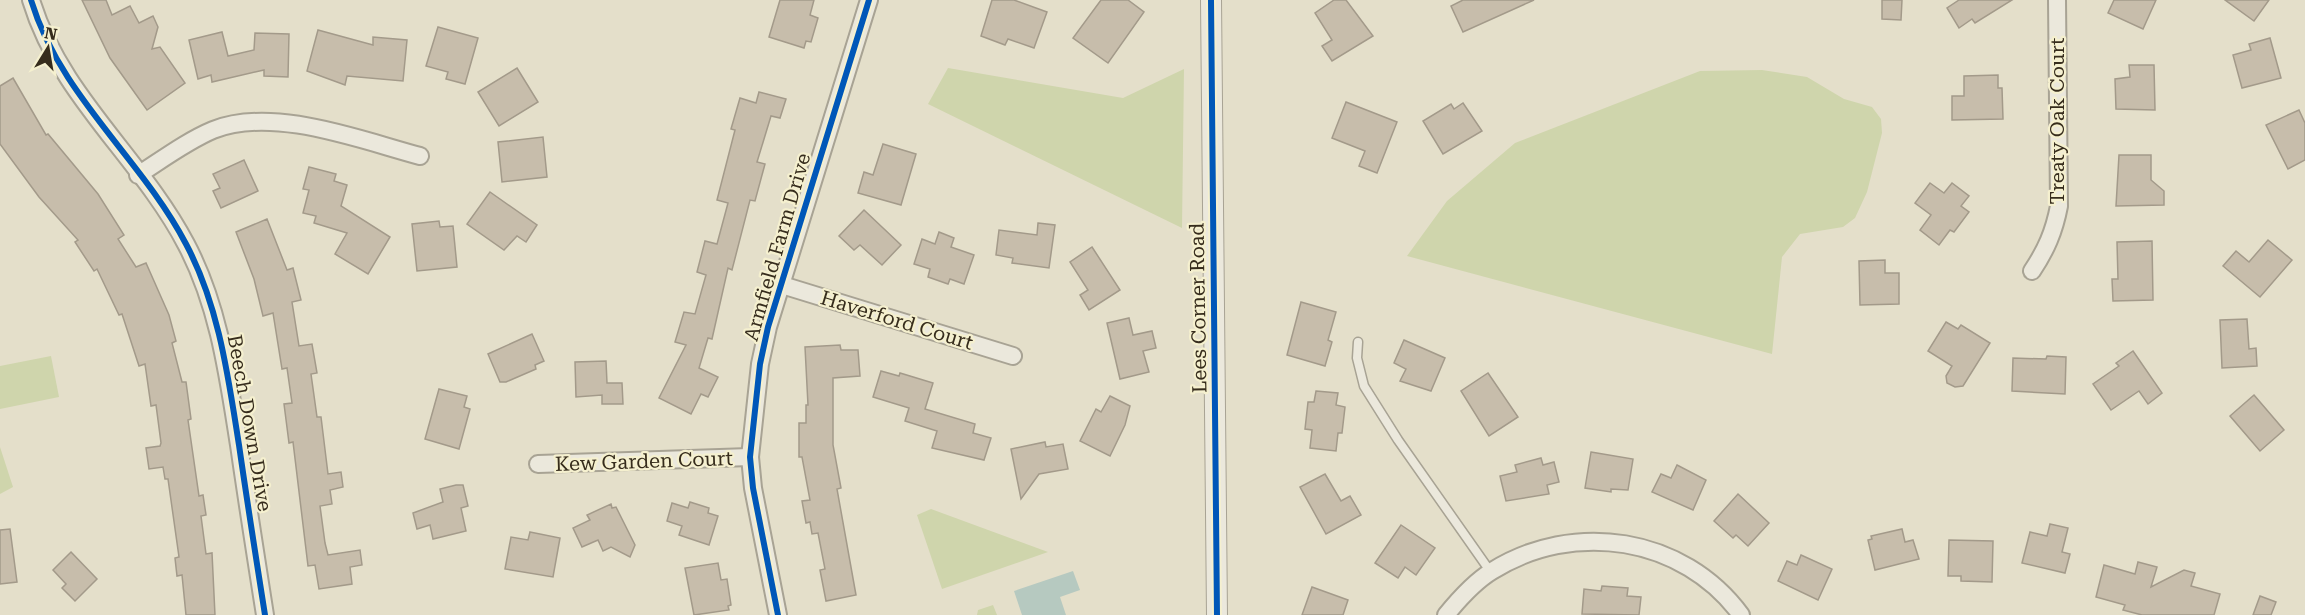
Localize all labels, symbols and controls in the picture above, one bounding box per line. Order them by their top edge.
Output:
north arrow [18,18,78,78]
text: N [43,23,59,44]
street label: Treaty Oak Court [2045,37,2069,204]
street label: Armfield Farm Drive [739,150,815,344]
street label: Lees Corner Road [1185,222,1211,393]
street label: Haverford Court [818,285,977,355]
street label: Beech Down Drive [223,333,277,513]
street label: Kew Garden Court [555,446,734,476]

